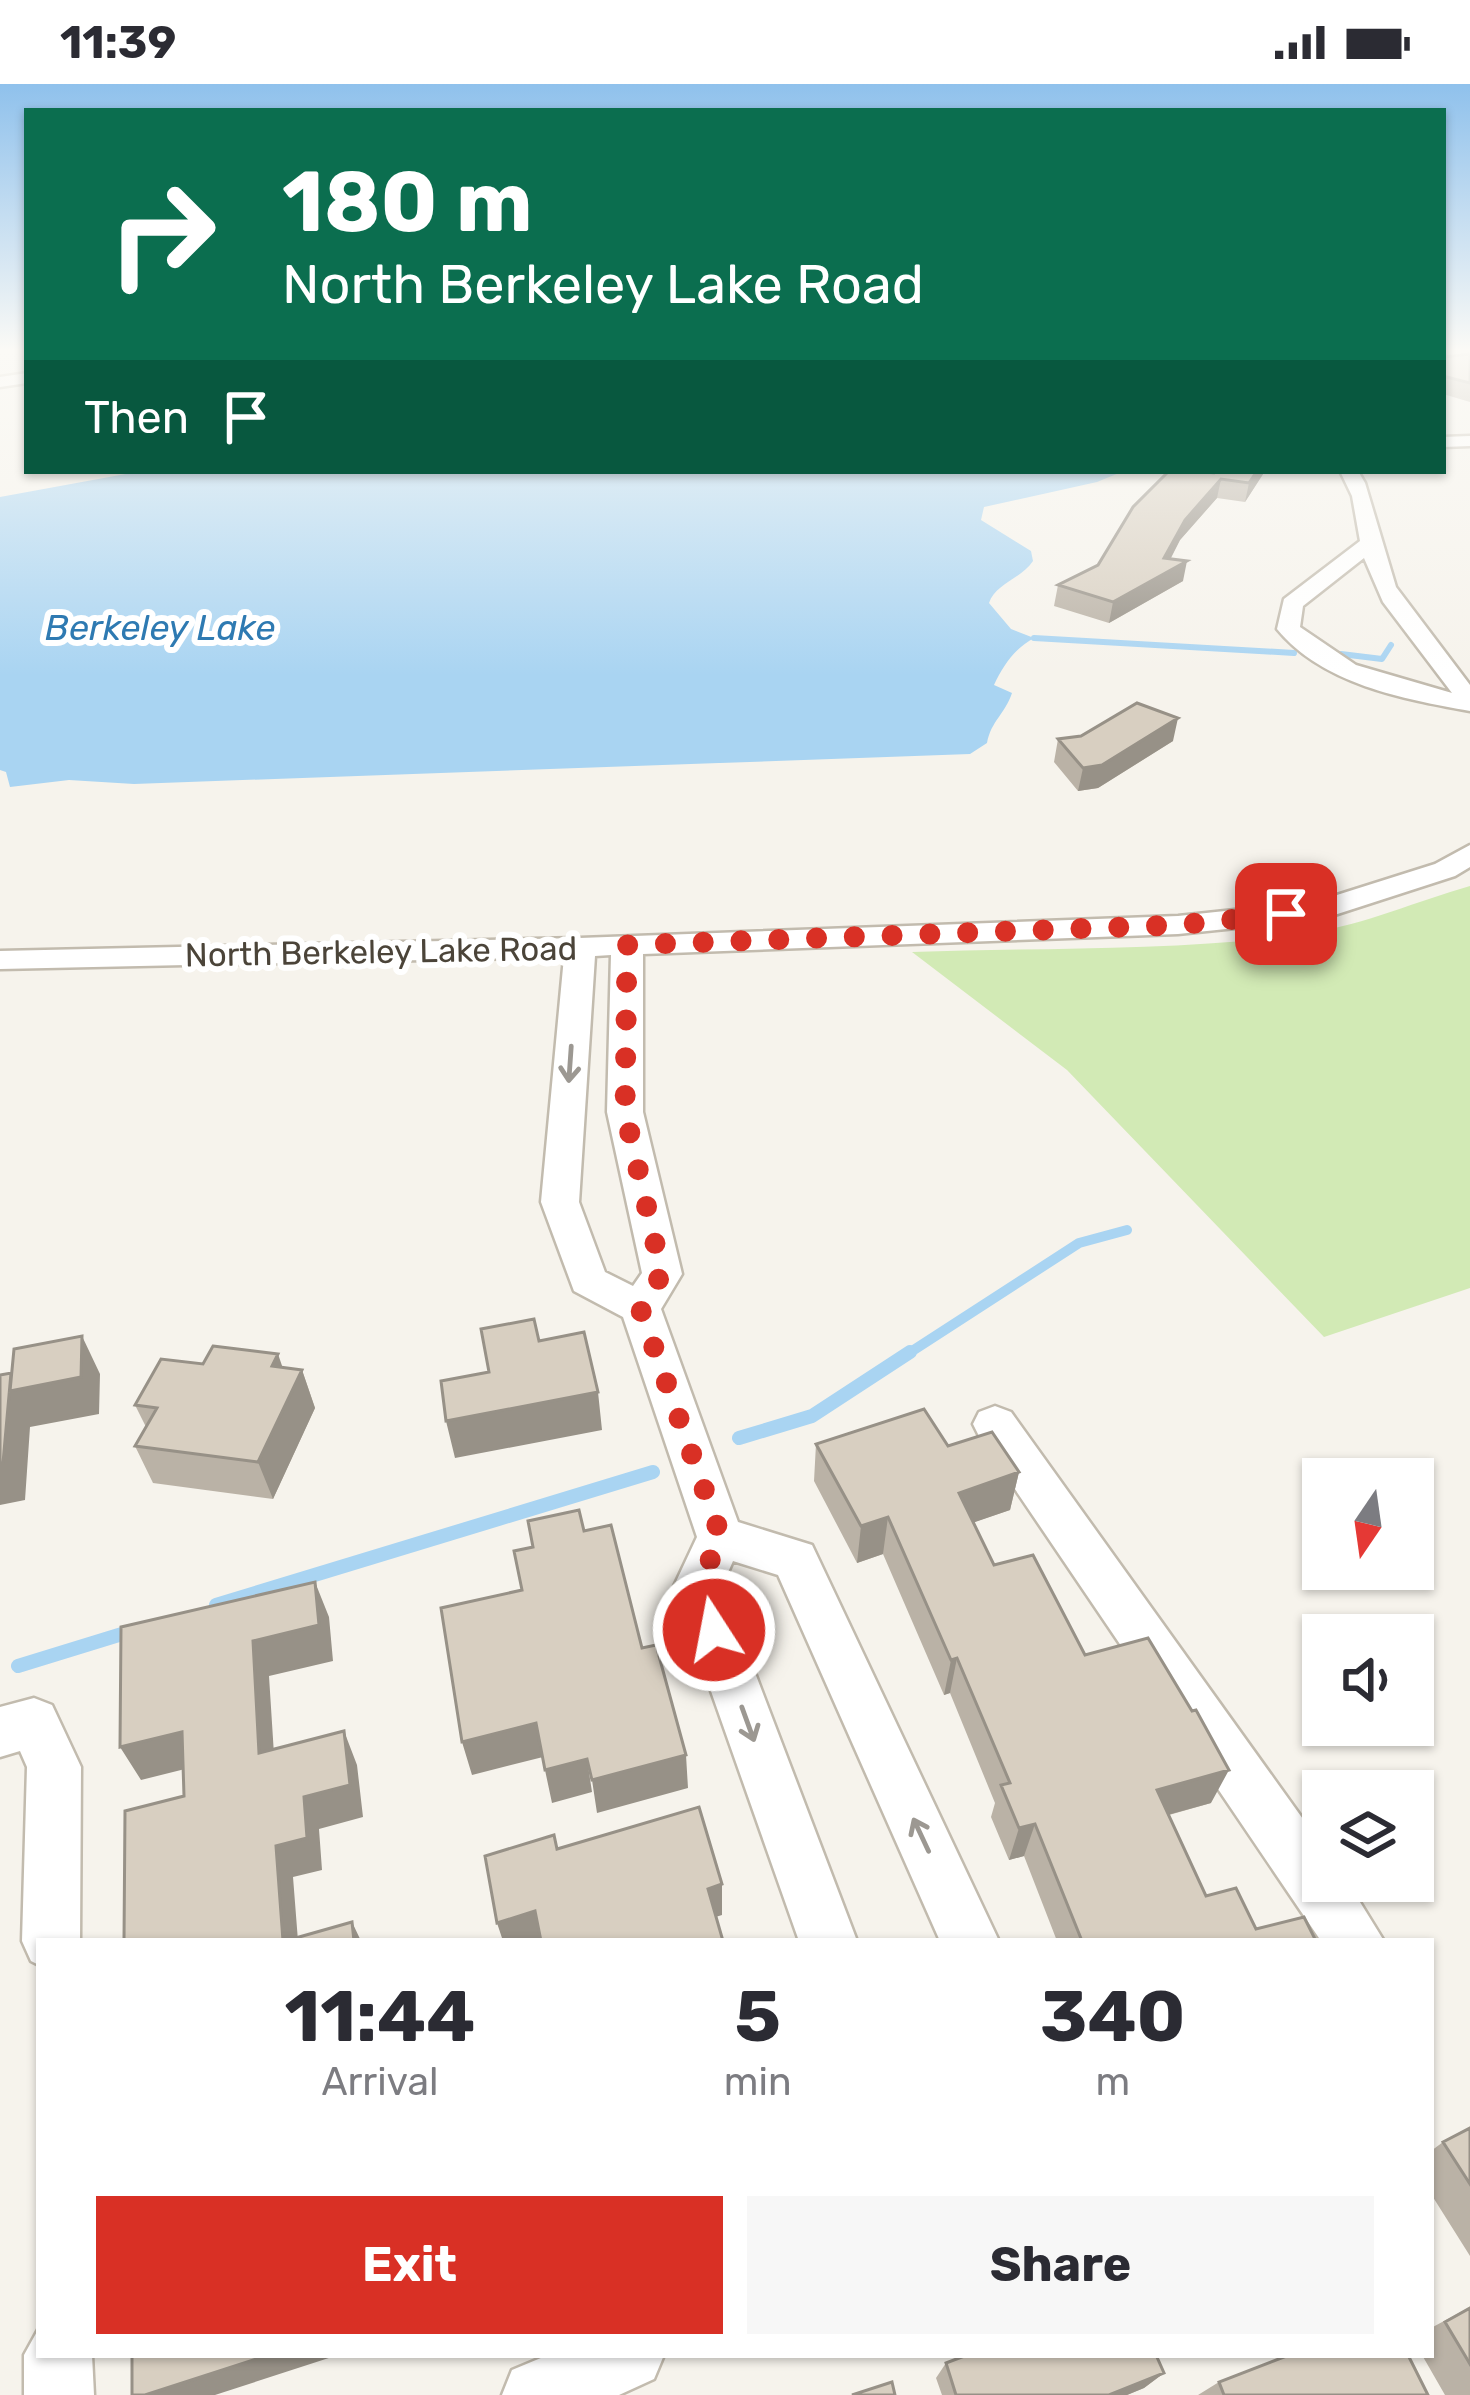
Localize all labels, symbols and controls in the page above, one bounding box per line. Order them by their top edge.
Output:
text: 11:39 [60,16,176,69]
text: 180 m [282,152,533,252]
icon: right [84,156,240,312]
text: North Berkeley Lake Road [282,253,924,317]
icon: arrive [213,384,279,450]
text: Then [84,391,189,444]
water label: Berkeley Lake [45,606,275,649]
pin [1235,863,1337,965]
icon: arrive [1253,881,1319,947]
street label: North Berkeley Lake Road [185,929,577,974]
one-way arrow [559,1043,582,1082]
north arrow [1302,1458,1434,1590]
map controls [1302,1458,1434,1902]
position arrow [651,1567,777,1693]
button: sound [1302,1614,1434,1746]
one-way arrow [739,1705,761,1742]
button: layers [1302,1770,1434,1902]
one-way arrow [909,1818,931,1854]
text: 11:44 [284,1974,475,2059]
text: 5 [734,1974,781,2059]
text: 340 [1040,1974,1186,2059]
text: Arrival [321,2059,438,2105]
text: min [724,2059,792,2105]
text: m [1095,2059,1130,2105]
button: Exit [96,2196,723,2334]
button: Share [747,2196,1374,2334]

